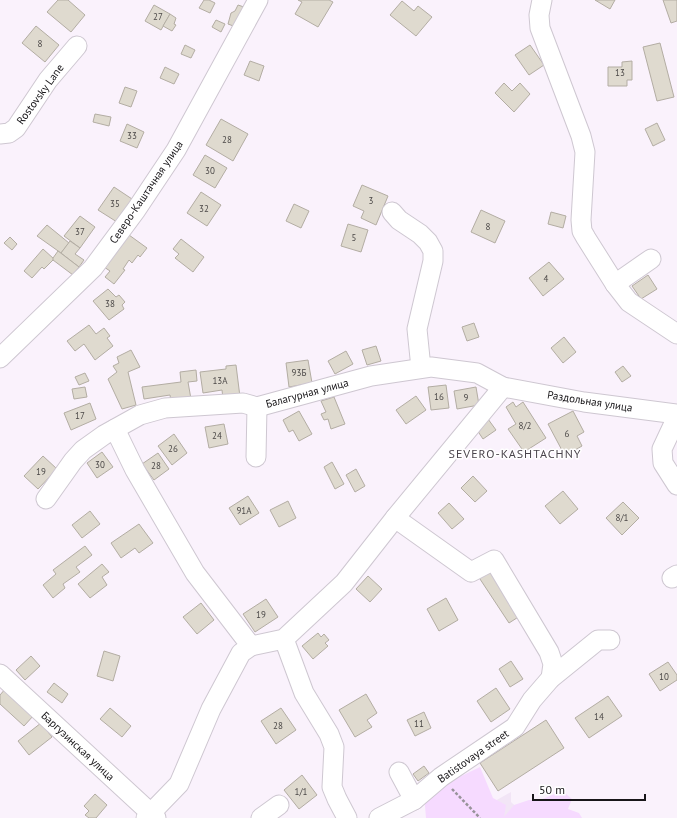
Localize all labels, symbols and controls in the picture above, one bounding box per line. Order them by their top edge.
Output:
house number: 27 [153,11,163,22]
house number: 8 [38,38,43,49]
street label: Rostovsky Lane [13,61,67,127]
house number: 13 [615,67,625,78]
house number: 33 [127,130,137,141]
house number: 28 [222,134,232,145]
street label: Северо-Каштачная улица [106,138,186,246]
house number: 30 [205,165,215,176]
house number: 3 [369,195,374,206]
house number: 35 [110,198,120,209]
house number: 32 [199,203,209,214]
house number: 8 [486,221,491,232]
house number: 37 [75,226,85,237]
house number: 5 [352,232,357,243]
house number: 4 [544,273,549,284]
house number: 38 [105,298,115,309]
house number: 93Б [292,367,306,378]
house number: 13А [212,375,228,386]
street label: Балагурная улица [264,375,350,411]
street label: Раздольная улица [546,387,634,415]
house number: 16 [434,391,444,402]
house number: 9 [464,392,469,403]
house number: 17 [75,410,85,421]
house number: 8/2 [519,420,532,431]
house number: 6 [565,428,570,439]
house number: 24 [212,430,222,441]
house number: 26 [168,443,178,454]
district label: SEVERO-KASHTACHNY [449,446,581,461]
house number: 30 [95,459,105,470]
house number: 28 [151,460,161,471]
house number: 19 [36,466,46,477]
house number: 91А [236,505,252,516]
house number: 8/1 [616,512,629,523]
house number: 19 [256,609,266,620]
house number: 10 [659,671,669,682]
street label: Баргузинская улица [38,708,118,784]
house number: 14 [594,711,604,722]
house number: 11 [414,718,424,729]
house number: 28 [273,720,283,731]
street label: Batistovaya street [435,726,512,786]
scale bar [533,776,645,802]
text: 50 m [539,782,565,797]
house number: 1/1 [295,786,308,797]

